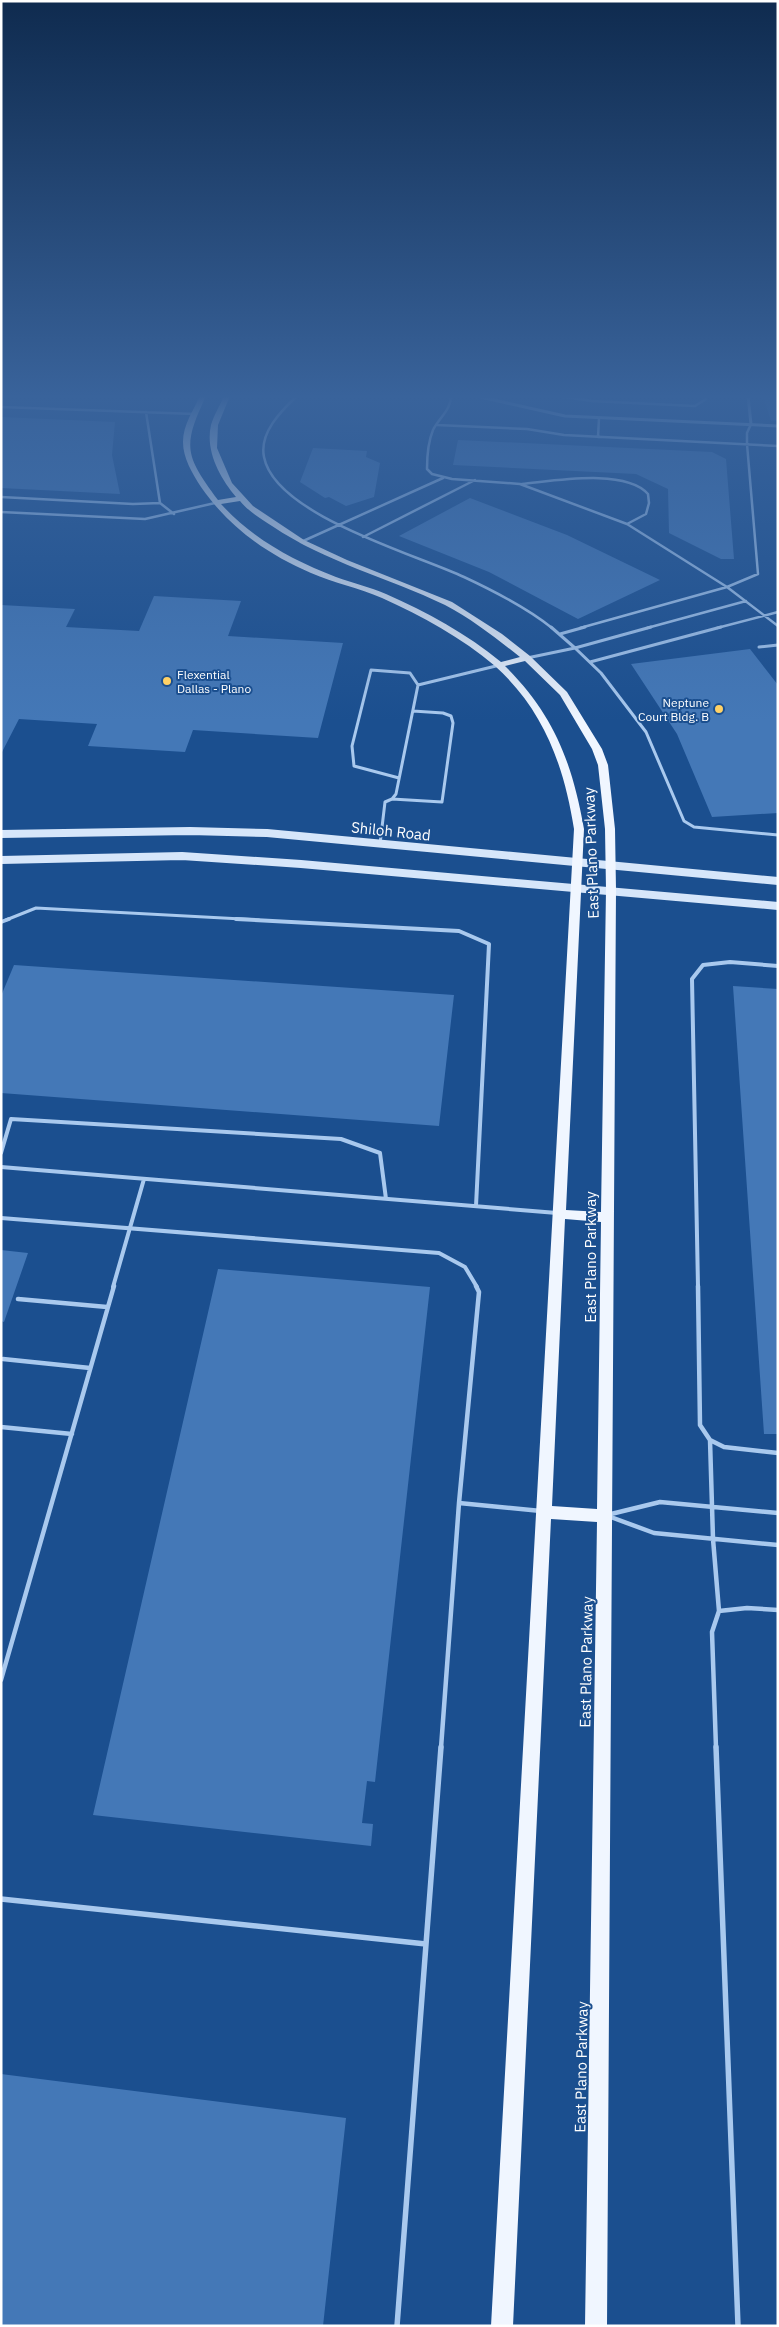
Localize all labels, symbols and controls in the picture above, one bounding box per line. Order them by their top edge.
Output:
place label: Flexential Dallas - Plano [177,667,251,696]
marker: Flexential Dallas - Plano [161,675,173,687]
place label: Neptune Court Bldg. B [638,695,709,724]
marker: Neptune Court Bldg. B [713,703,725,715]
street label: East Plano Parkway [579,786,603,919]
street label: Shiloh Road [350,817,432,845]
street label: East Plano Parkway [581,1191,600,1323]
street label: East Plano Parkway [575,1596,597,1728]
street label: East Plano Parkway [570,2001,592,2133]

